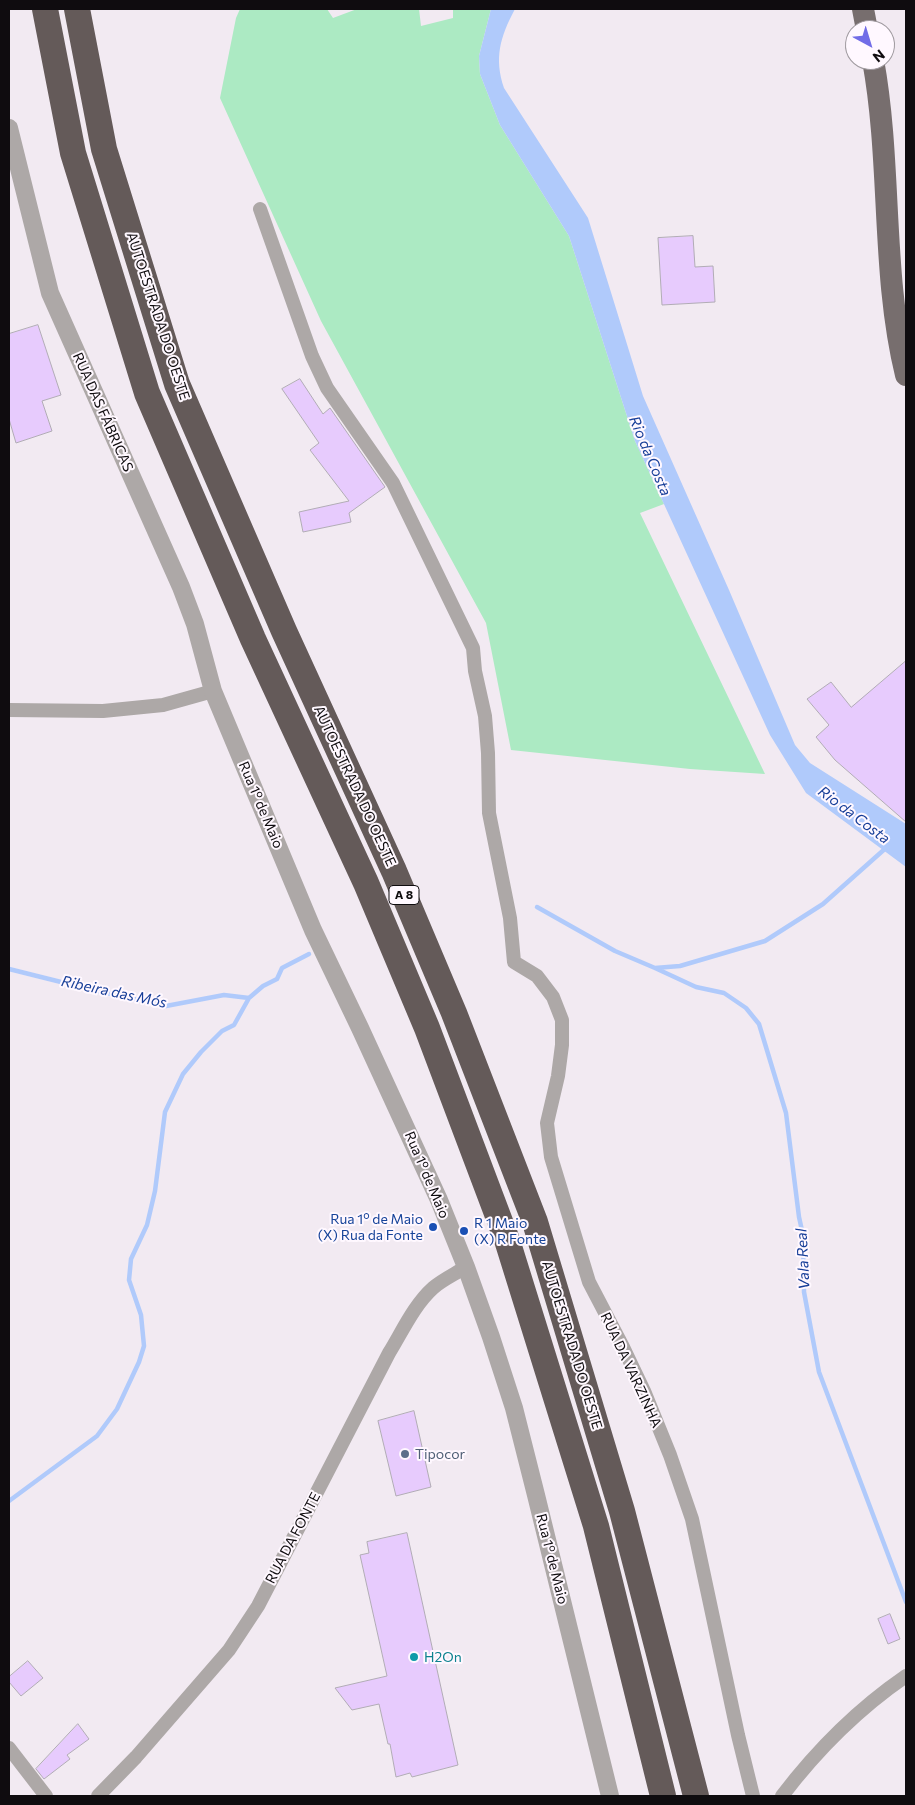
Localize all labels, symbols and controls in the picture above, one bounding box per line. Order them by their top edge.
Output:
north arrow [845,20,895,70]
text: N [870,46,889,66]
street label: AUTOESTRADA DO OESTE [123,230,193,402]
street label: RUA DAS FÁBRICAS [69,350,137,474]
water label: Rio da Costa [625,413,675,499]
street label: AUTOESTRADA DO OESTE [310,703,400,869]
street label: Rua 1º de Maio [235,759,287,851]
water label: Rio da Costa [815,782,893,848]
road number: A 8 [389,886,419,904]
water label: Ribeira das Mós [60,972,168,1012]
street label: Rua 1º de Maio [401,1129,453,1221]
place label: Rua 1º de Maio (X) Rua da Fonte [318,1211,423,1244]
place label: R 1 Maio (X) R Fonte [474,1215,546,1248]
marker: Rua 1º de Maio (X) Rua da Fonte [427,1221,439,1233]
marker: R 1 Maio (X) R Fonte [458,1225,470,1237]
water label: Vala Real [792,1228,814,1290]
street label: AUTOESTRADA DO OESTE [538,1259,606,1431]
street label: RUA DA VARZINHA [597,1310,665,1430]
place label: Tipocor [415,1446,465,1462]
marker: Tipocor [399,1448,411,1460]
street label: RUA DA FONTE [262,1490,324,1586]
street label: Rua 1º de Maio [533,1512,571,1606]
place label: H2On [424,1649,462,1665]
marker: H2On [408,1651,420,1663]

